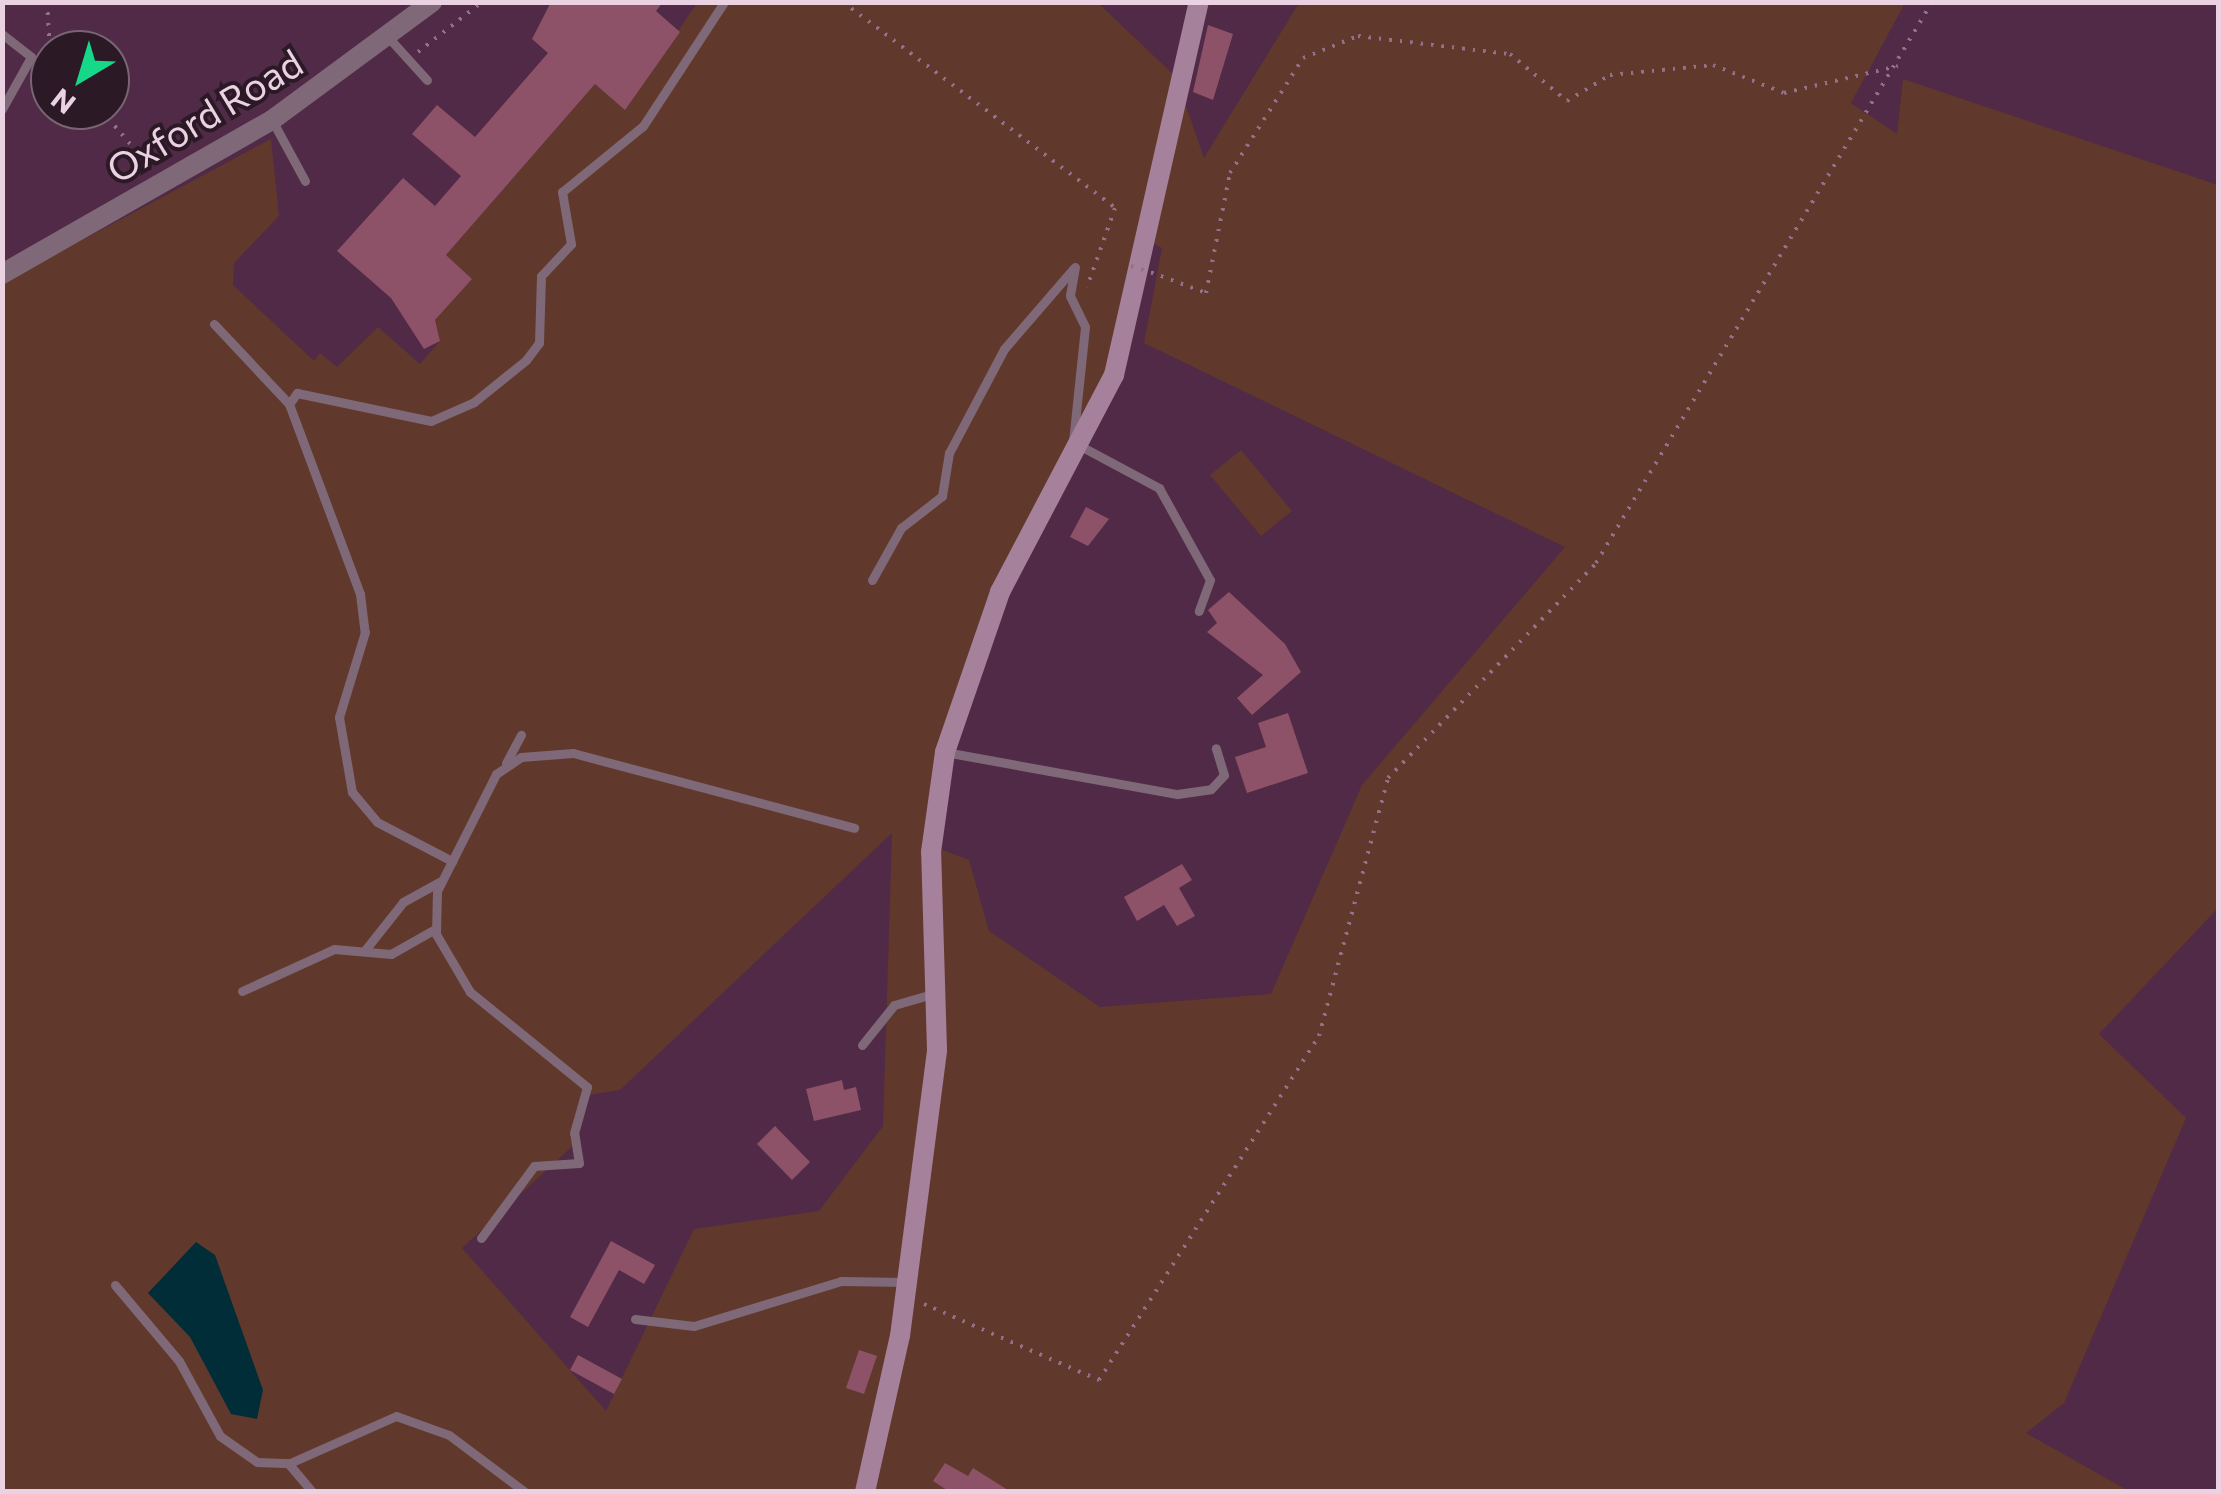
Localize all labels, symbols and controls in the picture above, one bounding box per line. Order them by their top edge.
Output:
north arrow [30,30,130,130]
street label: Oxford Road [98,39,310,191]
text: N [44,82,82,122]

